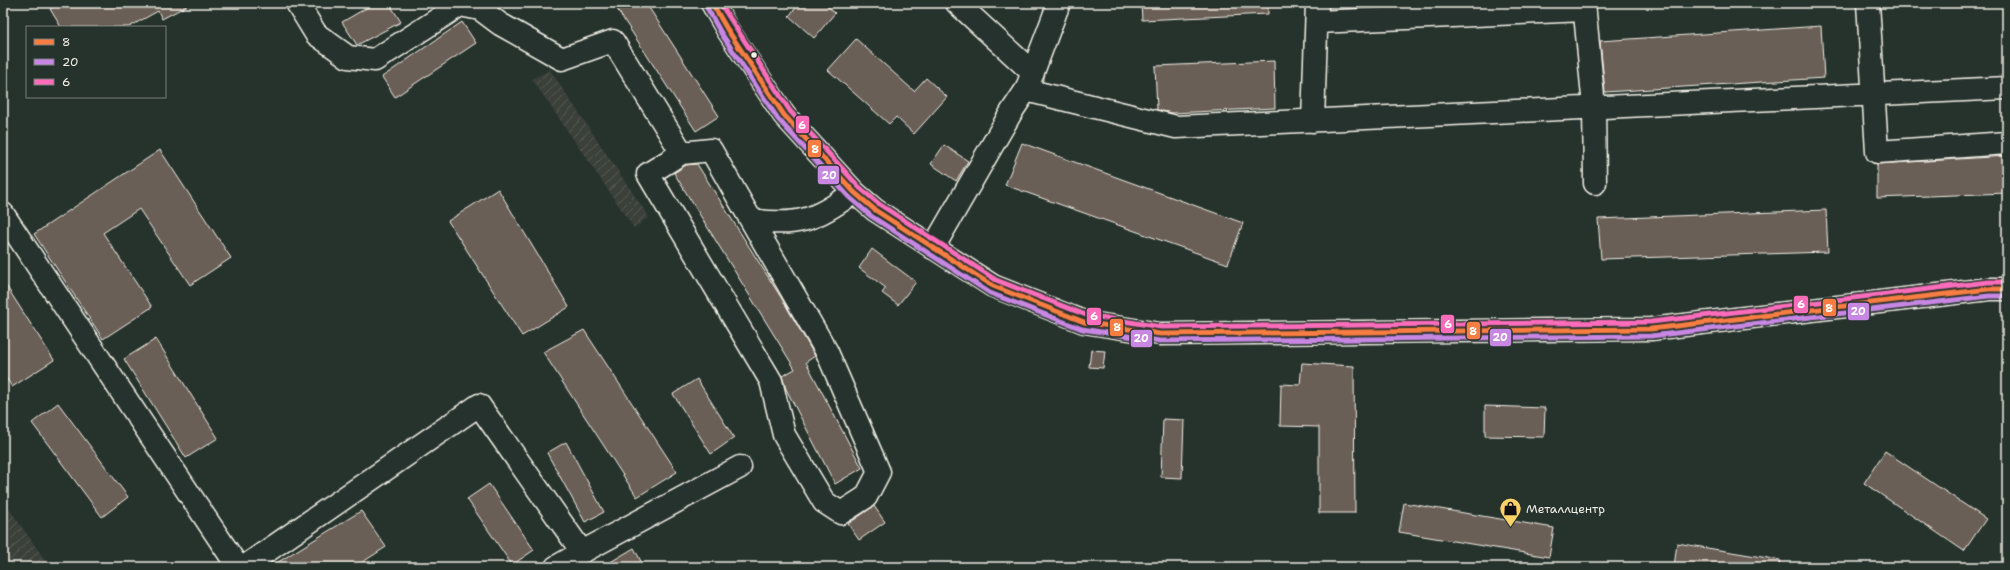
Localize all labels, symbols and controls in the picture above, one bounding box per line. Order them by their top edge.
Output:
legend [26,26,166,98]
text: 8 [62,34,70,50]
unlabelled marker [749,50,759,60]
text: 20 [62,54,78,70]
text: 6 [62,74,70,90]
line badge: 6 [795,115,810,134]
text: 6 [798,118,806,133]
line badge: 8 [807,139,822,158]
text: 8 [811,142,819,157]
line badge: 20 [817,165,840,185]
text: 20 [821,168,837,183]
line badge: 6 [1793,295,1809,314]
text: 6 [1797,297,1805,312]
line badge: 8 [1822,298,1837,317]
text: 8 [1825,301,1833,316]
line badge: 20 [1847,302,1870,321]
text: 20 [1850,304,1866,319]
line badge: 6 [1086,307,1102,326]
text: 6 [1090,309,1098,324]
line badge: 6 [1440,314,1455,334]
text: 6 [1444,317,1452,332]
line badge: 8 [1109,318,1124,337]
text: 8 [1113,320,1121,335]
line badge: 8 [1466,321,1481,340]
text: 8 [1469,324,1477,339]
line badge: 20 [1489,328,1512,347]
line badge: 20 [1130,329,1153,348]
text: 20 [1492,330,1508,345]
text: 20 [1133,331,1149,346]
shop icon: Металлцентр [1497,496,1523,529]
place label: Металлцентр [1526,501,1605,517]

